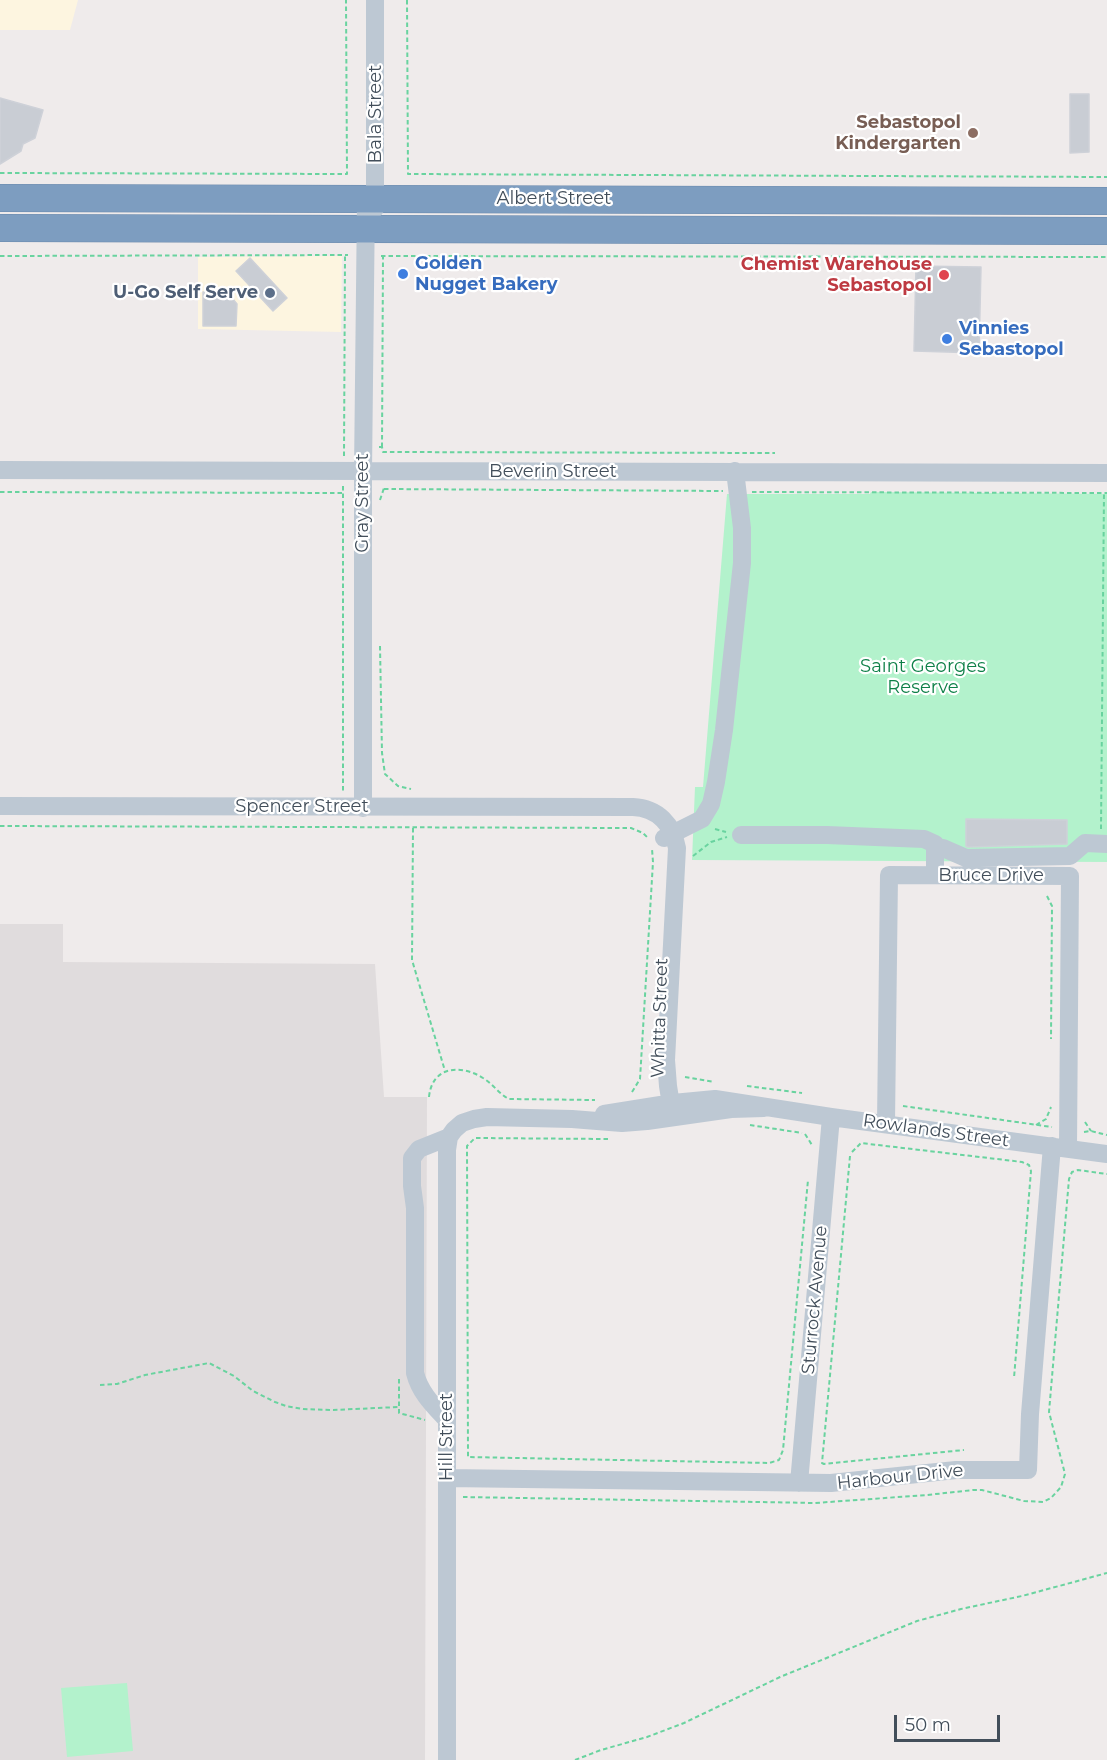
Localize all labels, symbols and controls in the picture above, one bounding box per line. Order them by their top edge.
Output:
street label: Bala Street [365,65,387,163]
place label: Sebastopol Kindergarten [835,112,961,154]
marker: Sebastopol Kindergarten [966,126,980,140]
street label: Albert Street [497,188,611,210]
place label: Golden Nugget Bakery [415,253,558,296]
place label: Chemist Warehouse Sebastopol [741,254,932,296]
marker: Golden Nugget Bakery [396,267,410,281]
marker: Chemist Warehouse Sebastopol [937,268,951,282]
place label: U-Go Self Serve [113,282,258,304]
marker: U-Go Self Serve [263,286,277,300]
place label: Vinnies Sebastopol [959,318,1064,360]
marker: Vinnies Sebastopol [940,332,954,346]
street label: Gray Street [352,453,374,553]
street label: Beverin Street [489,461,617,483]
park label: Saint Georges Reserve [860,656,986,698]
street label: Spencer Street [235,796,369,818]
street label: Bruce Drive [938,865,1044,887]
street label: Whitta Street [647,958,673,1078]
street label: Rowlands Street [861,1110,1011,1152]
street label: Sturrock Avenue [798,1225,832,1375]
street label: Hill Street [436,1393,458,1481]
street label: Harbour Drive [836,1460,964,1494]
scale bar [897,1703,1004,1741]
text: 50 m [905,1714,951,1736]

